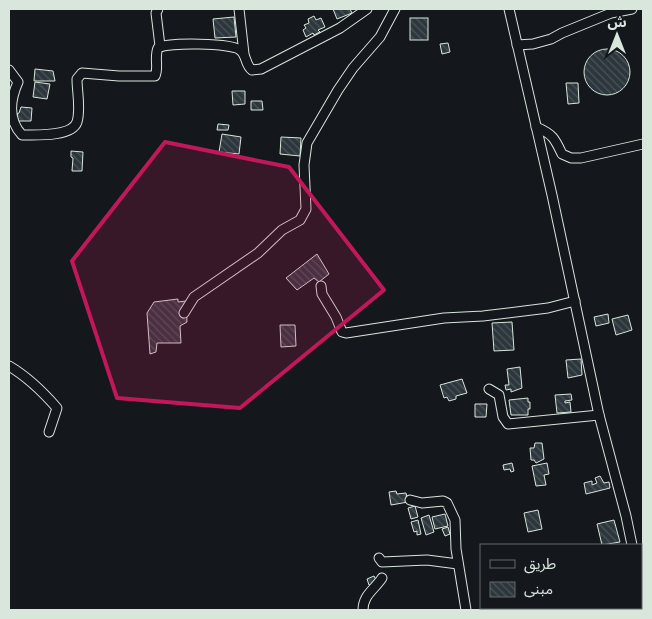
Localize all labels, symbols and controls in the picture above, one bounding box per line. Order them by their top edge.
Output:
north arrow [592,10,642,60]
text: ش [607,13,627,31]
legend [480,544,642,609]
text: طريق [524,554,556,574]
text: مبنى [524,579,553,599]

